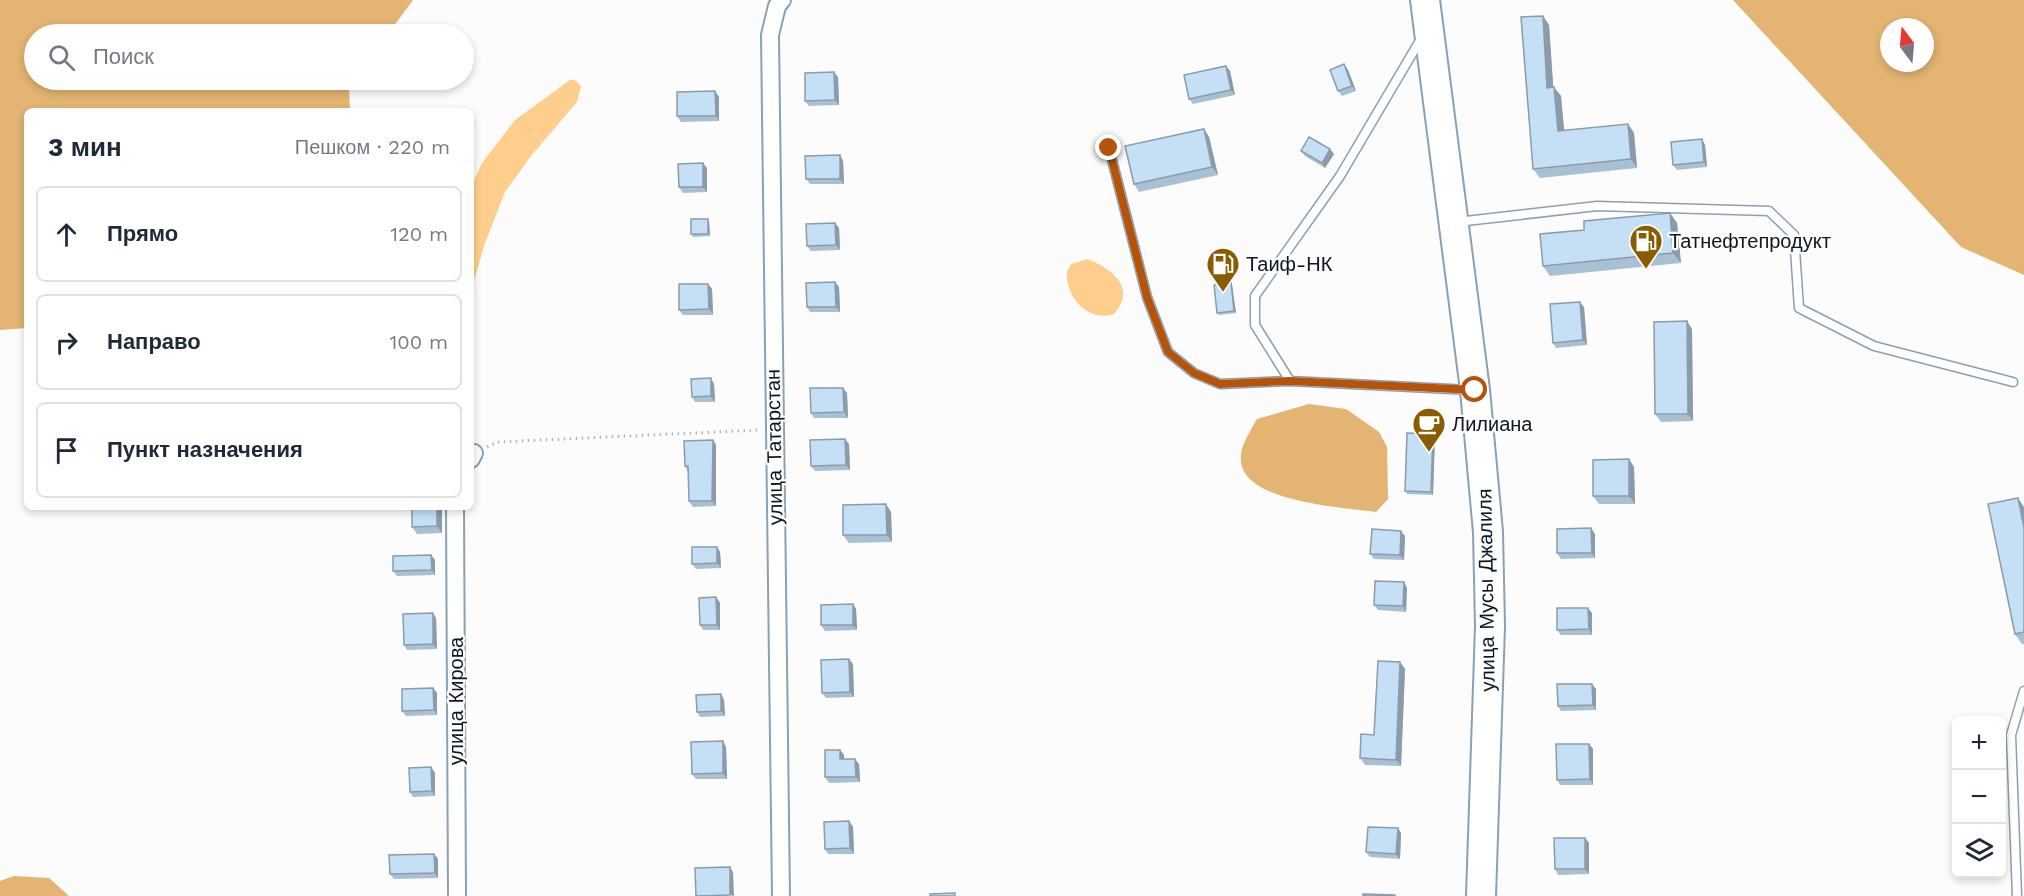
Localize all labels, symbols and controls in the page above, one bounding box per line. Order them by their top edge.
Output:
north arrow [1880,18,1934,72]
search box [24,24,474,90]
icon: search [45,41,78,74]
text: Поиск [93,44,154,69]
text: 3 мин [48,132,122,162]
route end [1095,134,1121,160]
text: Пешком · 220 m [295,135,450,159]
icon: ahead [50,218,83,251]
text: Прямо [107,221,178,246]
text: 120 m [390,222,448,246]
fuel station icon: Татнефтепродукт [1628,223,1664,270]
place label: Татнефтепродукт [1669,229,1831,253]
fuel station icon: Таиф-НК [1205,246,1241,293]
place label: Таиф-НК [1246,252,1333,276]
icon: right [50,326,83,359]
text: Направо [107,329,201,354]
text: 100 m [389,330,448,354]
street label: улица Татарстан [761,369,787,525]
route start [1461,376,1487,402]
cafe icon: Лилиана [1411,406,1447,453]
place label: Лилиана [1452,412,1533,436]
icon: arrive [50,434,83,467]
text: Пункт назначения [107,437,303,462]
street label: улица Мусы Джалиля [1472,488,1500,692]
street label: улица Кирова [444,636,468,765]
map controls [1952,716,2006,878]
button: + [1952,716,2006,770]
button: − [1952,770,2006,824]
button: layers [1952,824,2006,878]

